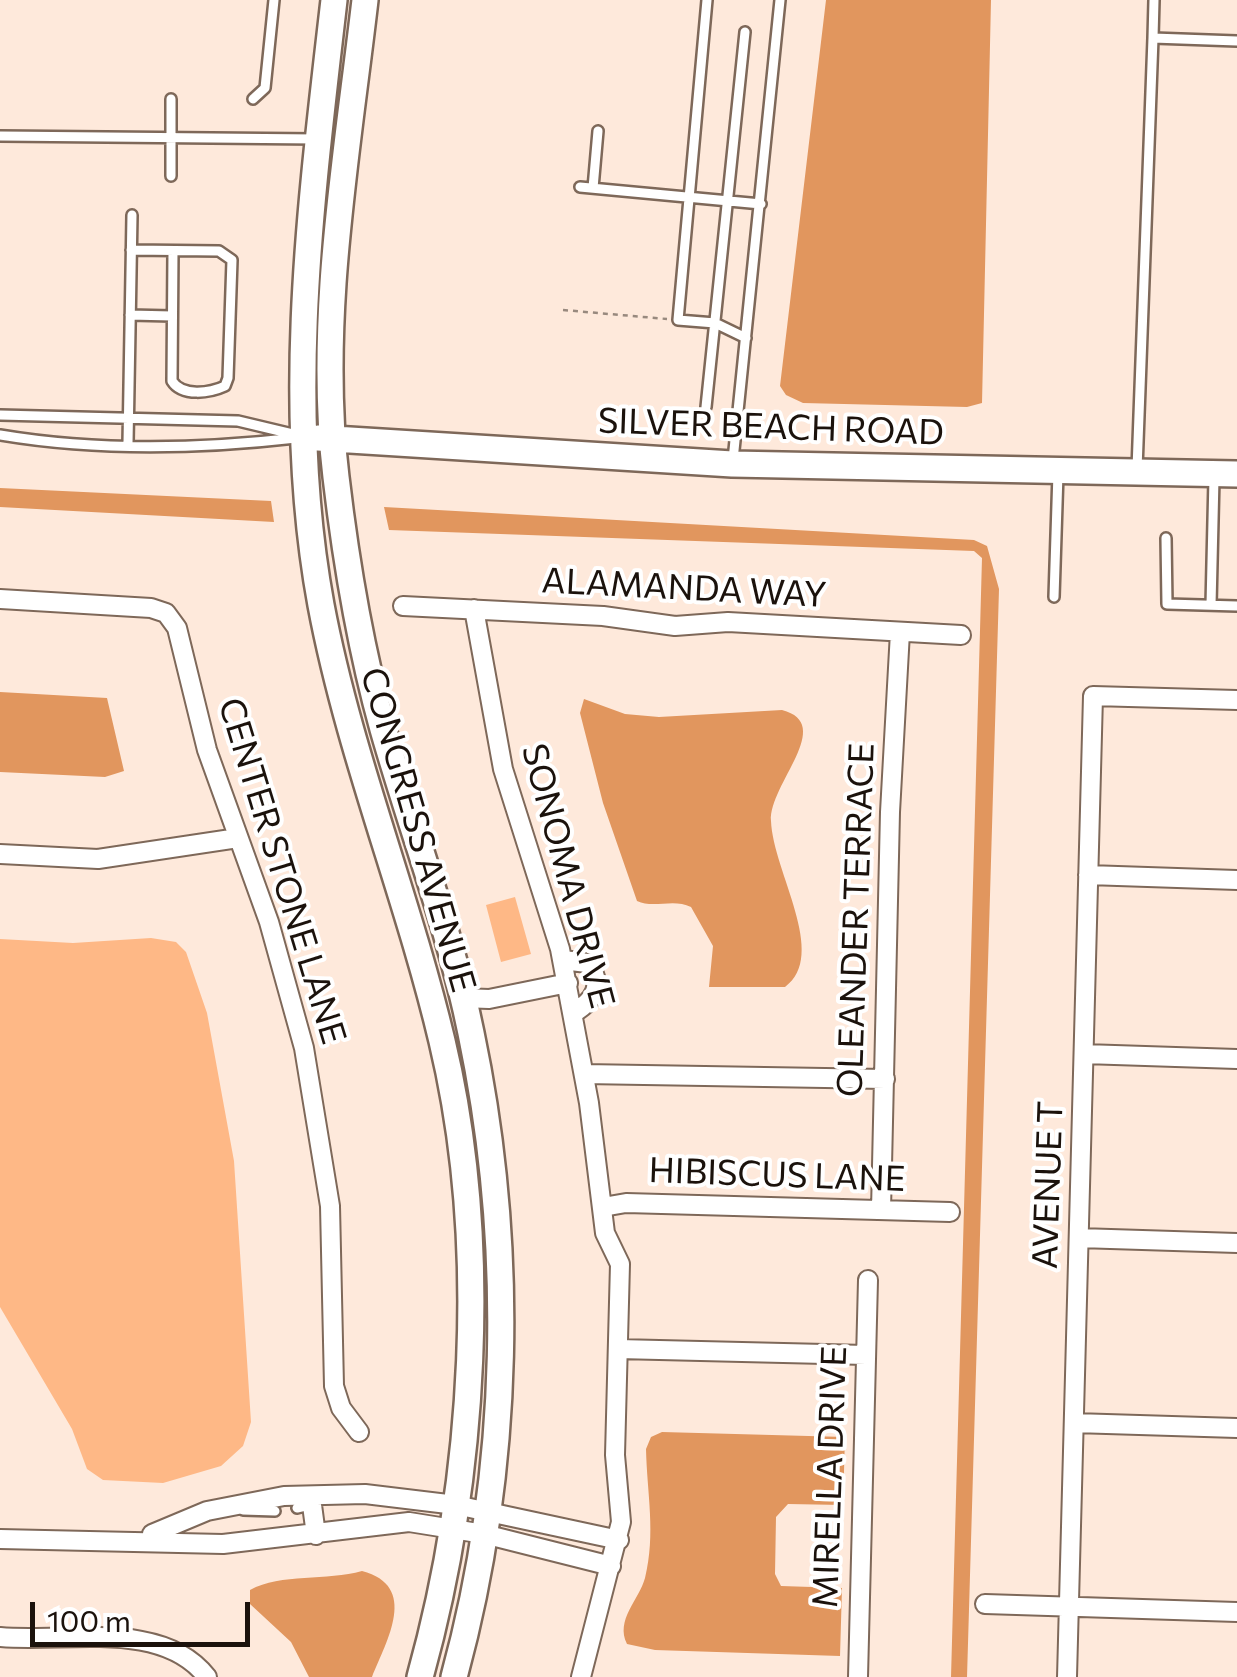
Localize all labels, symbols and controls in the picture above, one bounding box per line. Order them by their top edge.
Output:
street label: SILVER BEACH ROAD [597,400,945,454]
street label: ALAMANDA WAY [541,560,827,616]
street label: CONGRESS AVENUE [352,663,484,997]
street label: CENTER STONE LANE [209,693,355,1049]
street label: SONOMA DRIVE [513,739,623,1013]
street label: OLEANDER TERRACE [829,742,883,1098]
street label: AVENUE T [1024,1100,1072,1270]
street label: HIBISCUS LANE [648,1150,906,1200]
street label: MIRELLA DRIVE [804,1345,856,1609]
scale bar [35,1582,255,1644]
text: 100 m [47,1601,131,1638]

